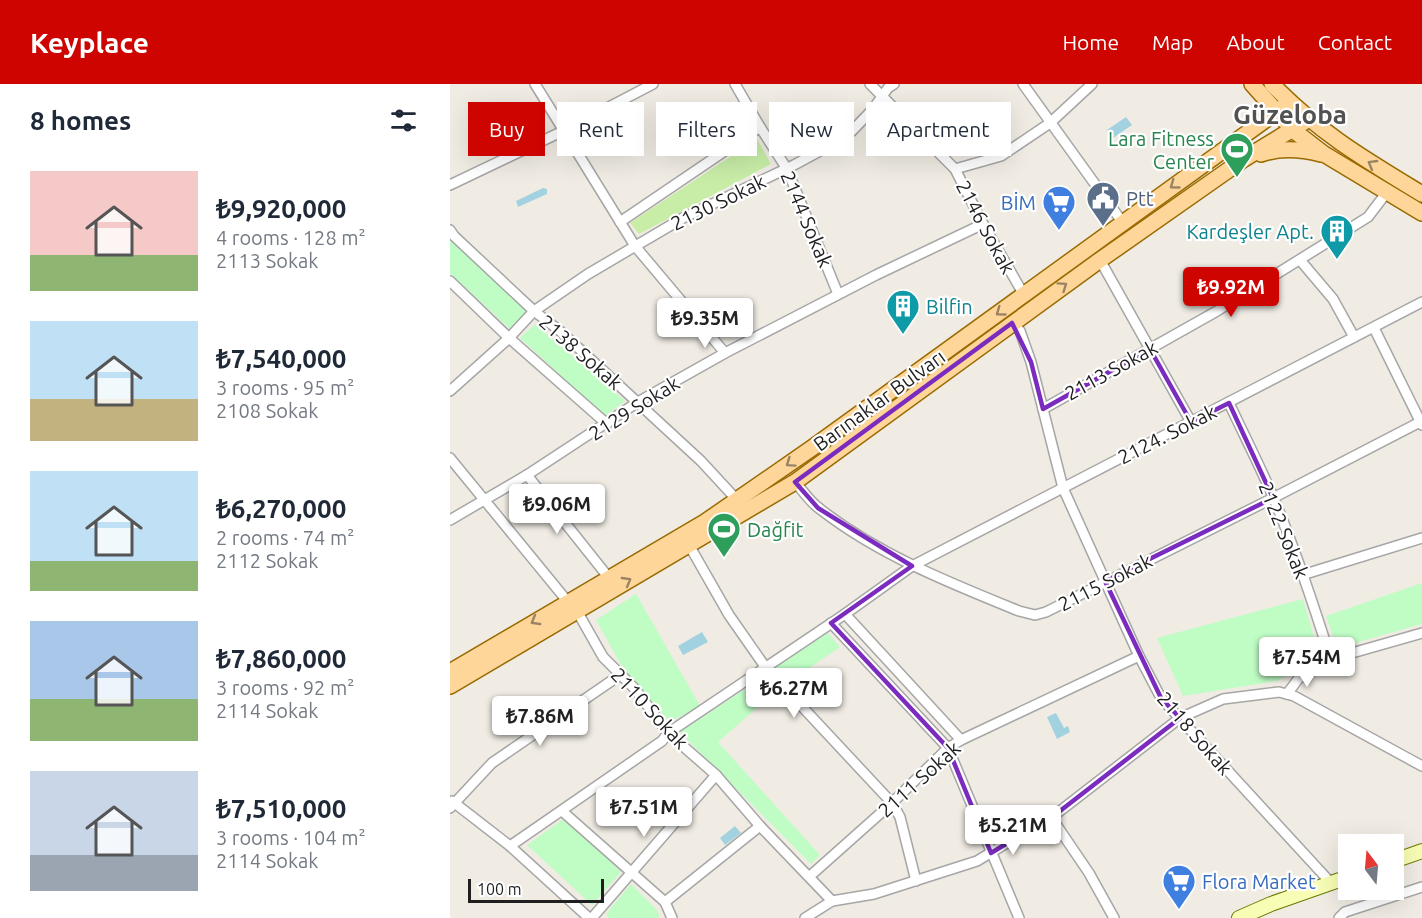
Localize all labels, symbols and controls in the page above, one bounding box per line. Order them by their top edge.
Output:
text: Keyplace [30,27,149,58]
text: Home [1062,30,1119,54]
text: Map [1152,30,1193,54]
text: About [1226,30,1285,54]
text: Contact [1318,30,1392,54]
district label: Güzeloba [1233,100,1347,129]
chip: Buy [468,102,545,156]
chip: Rent [557,102,644,156]
chip: Filters [656,102,757,156]
chip: New [769,102,854,156]
chip: Apartment [866,102,1011,156]
icon: filters [387,104,420,137]
text: 8 homes [30,106,131,135]
place label: Lara Fitness Center [1108,127,1214,173]
sports icon: Lara Fitness Center [1219,131,1255,178]
one-way arrow [1368,160,1378,171]
street label: 2144 Sokak [776,167,838,271]
street label: 2130 Sokak [667,169,769,235]
street label: 2146 Sokak [952,176,1020,278]
one-way arrow [1170,178,1181,189]
public building icon: Ptt [1085,180,1121,227]
supermarket icon: BİM [1041,184,1077,231]
place label: Ptt [1126,187,1154,210]
place label: BİM [1001,191,1036,214]
text: ₺9,920,000 [216,194,346,223]
icon: home [78,195,150,267]
building icon: Kardeşler Apt. [1319,213,1355,260]
place label: Kardeşler Apt. [1186,220,1314,243]
text: 4 rooms · 128 m² [216,226,366,249]
text: 2113 Sokak [216,249,318,272]
pin: ₺9.92M [1182,267,1280,318]
text: ₺9.92M [1197,275,1265,298]
one-way arrow [1056,283,1067,294]
building icon: Bilfin [885,288,921,335]
place label: Bilfin [926,295,973,318]
pin: ₺9.35M [656,298,754,349]
one-way arrow [995,305,1006,316]
text: ₺9.35M [671,306,739,329]
street label: 2138 Sokak [535,310,627,394]
street label: 2113 Sokak [1061,335,1161,405]
text: ₺7,540,000 [216,344,346,373]
icon: home [78,345,150,417]
street label: Barınaklar Bulvarı [809,345,949,455]
street label: 2129 Sokak [585,371,683,445]
text: 3 rooms · 95 m² [216,376,354,399]
text: 2108 Sokak [216,399,318,422]
street label: 2124. Sokak [1114,399,1220,469]
one-way arrow [786,456,797,467]
street label: 2122 Sokak [1254,478,1314,582]
pin: ₺9.06M [508,484,606,535]
text: ₺9.06M [523,492,591,515]
text: ₺6,270,000 [216,494,346,523]
icon: home [78,495,150,567]
sports icon: Dağfit [706,511,742,558]
place label: Dağfit [747,518,803,541]
text: 2 rooms · 74 m² [216,526,354,549]
text: 2112 Sokak [216,549,318,572]
street label: 2115 Sokak [1054,549,1156,615]
one-way arrow [621,577,631,589]
one-way arrow [531,614,542,626]
pin: ₺7.54M [1258,637,1356,688]
text: ₺7,860,000 [216,644,346,673]
icon: home [78,645,150,717]
text: ₺7.54M [1273,645,1341,668]
street label: 2110 Sokak [607,663,693,753]
pin: ₺6.27M [745,668,843,719]
text: 3 rooms · 92 m² [216,676,354,699]
text: ₺6.27M [760,676,828,699]
street label: 2118 Sokak [1153,687,1237,779]
pin: ₺7.86M [491,696,589,747]
text: 2114 Sokak [216,699,318,722]
text: ₺7.86M [506,704,574,727]
street label: 2111 Sokak [873,736,965,822]
pin: ₺7.51M [595,787,693,838]
text: ₺7,510,000 [216,794,346,823]
icon: home [78,795,150,867]
text: ₺7.51M [610,795,678,818]
pin: ₺5.21M [964,805,1062,856]
text: ₺5.21M [979,813,1047,836]
text: 3 rooms · 104 m² [216,826,366,849]
north arrow [1338,834,1404,900]
map controls [1338,834,1404,900]
text: 2114 Sokak [216,849,318,872]
supermarket icon: Flora Market [1161,863,1197,910]
place label: Flora Market [1202,870,1316,893]
scale bar [468,876,604,904]
text: 100 m [477,880,522,898]

